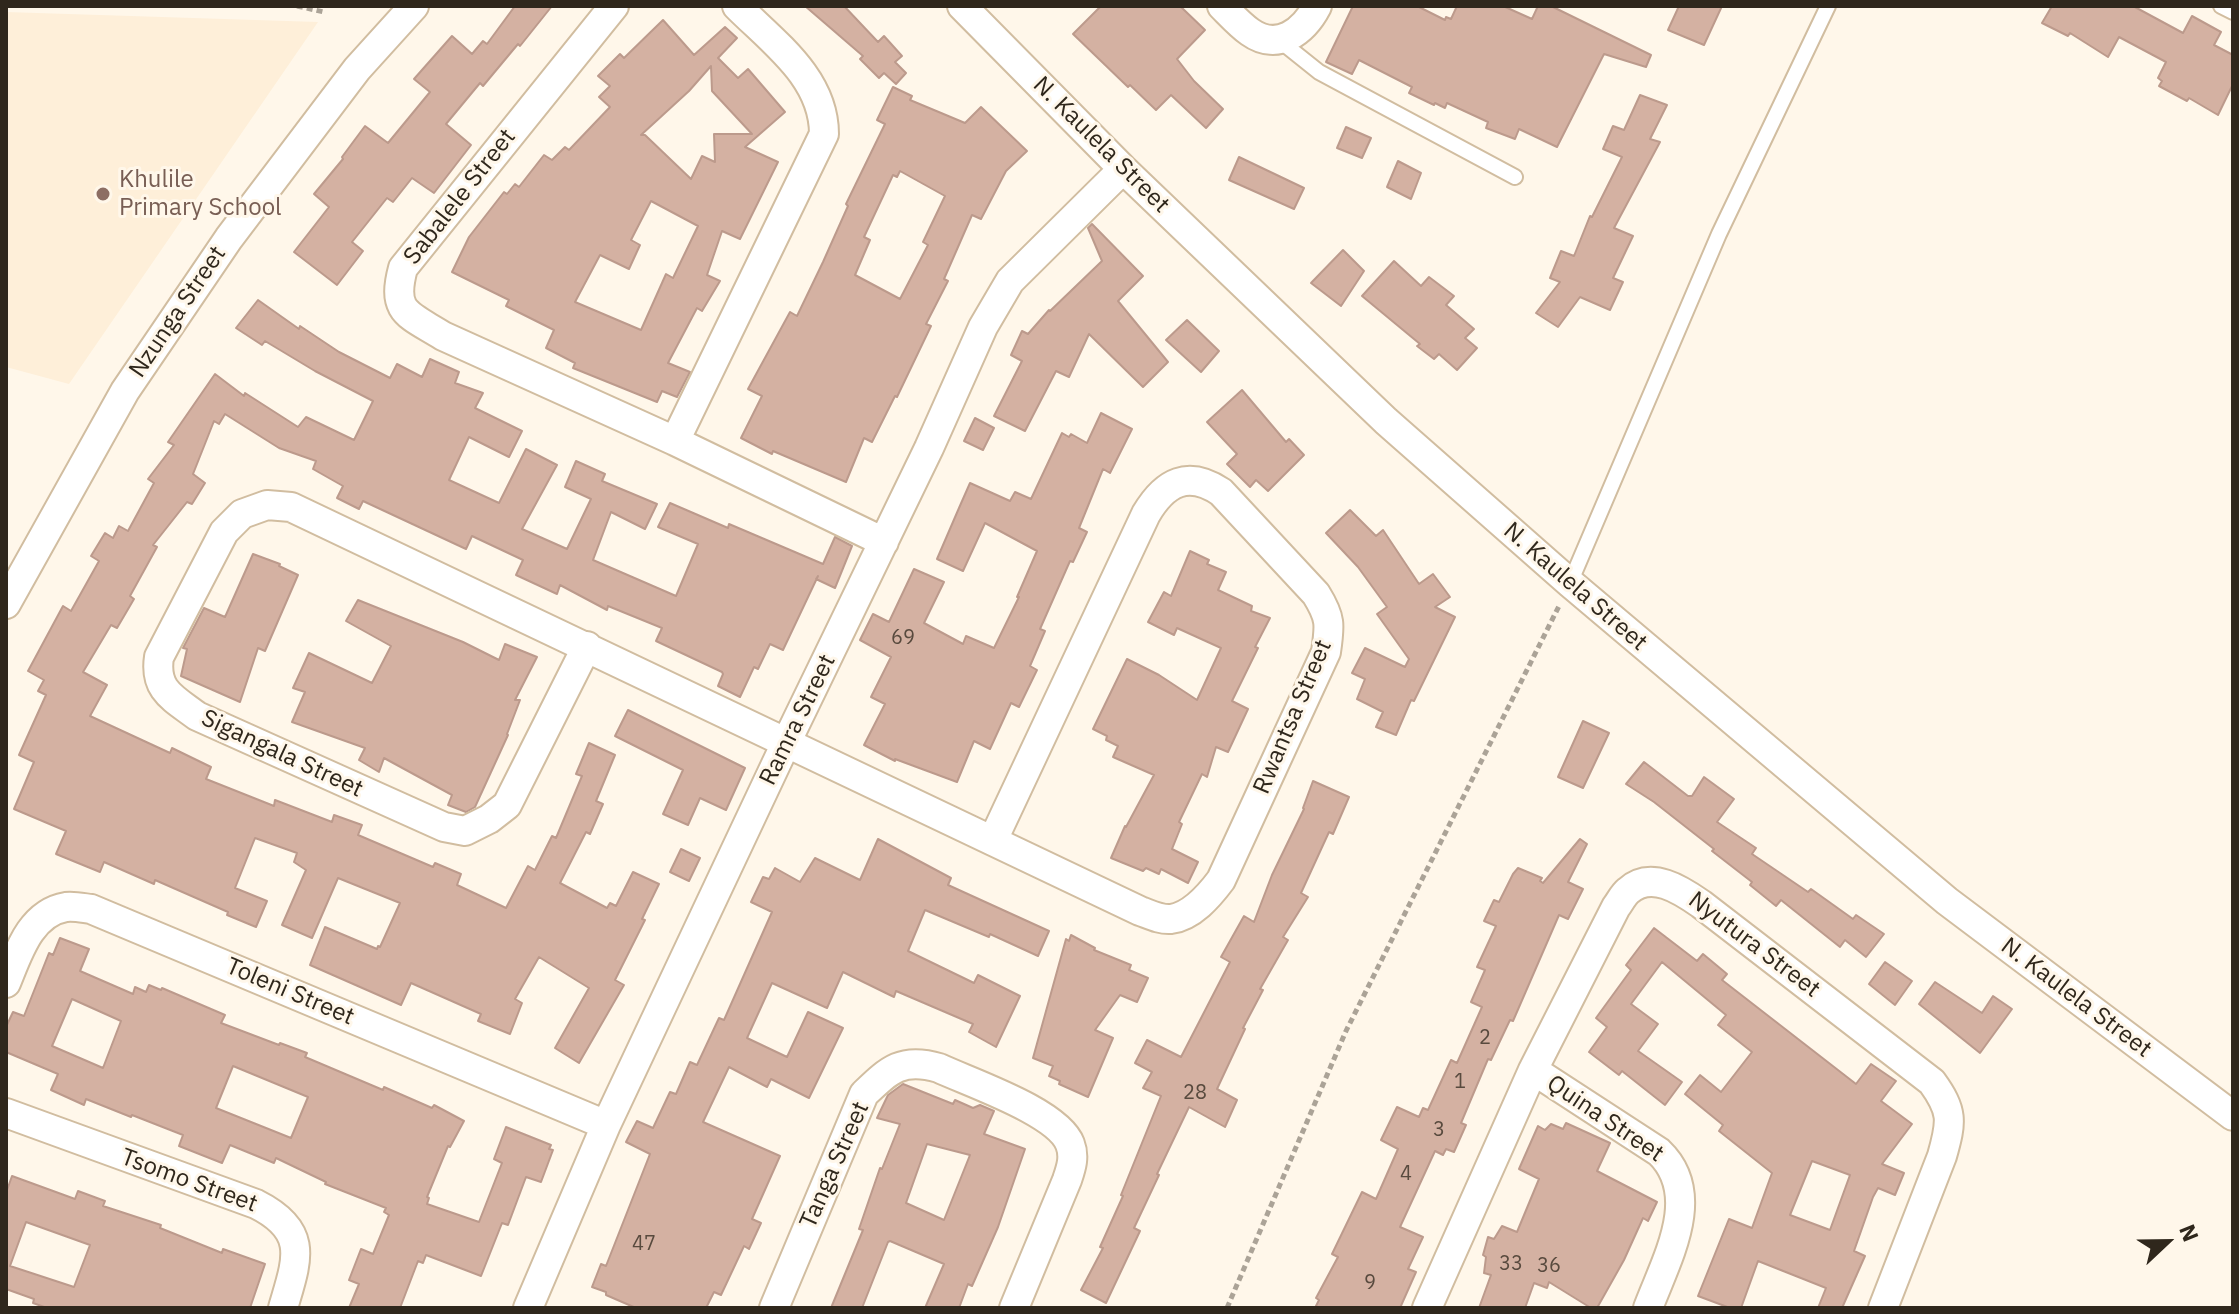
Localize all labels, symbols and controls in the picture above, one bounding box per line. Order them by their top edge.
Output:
street label: N. Kaulela Street [1027,71,1175,219]
street label: Sabalele Street [398,123,522,271]
place label: Khulile Primary School [119,166,282,222]
marker: Khulile Primary School [94,185,112,203]
street label: Nzunga Street [123,241,233,383]
street label: N. Kaulela Street [1497,517,1653,657]
house number: 69 [891,626,915,650]
street label: Rwantsa Street [1248,636,1338,798]
street label: Ramra Street [754,650,842,790]
street label: Sigangala Street [197,704,367,804]
street label: Nyutura Street [1682,886,1826,1004]
street label: N. Kaulela Street [1995,932,2157,1064]
street label: Toleni Street [222,952,358,1032]
house number: 2 [1479,1026,1491,1050]
street label: Quina Street [1541,1069,1669,1169]
house number: 1 [1454,1070,1466,1094]
house number: 28 [1183,1081,1207,1105]
street label: Tanga Street [794,1097,876,1233]
house number: 3 [1433,1118,1445,1142]
street label: Tsomo Street [117,1143,261,1219]
house number: 4 [1400,1162,1412,1186]
north arrow [2127,1202,2207,1282]
text: N [2173,1220,2206,1246]
house number: 47 [632,1232,656,1256]
house number: 33 [1499,1252,1523,1276]
house number: 36 [1537,1254,1561,1278]
house number: 9 [1364,1271,1376,1295]

